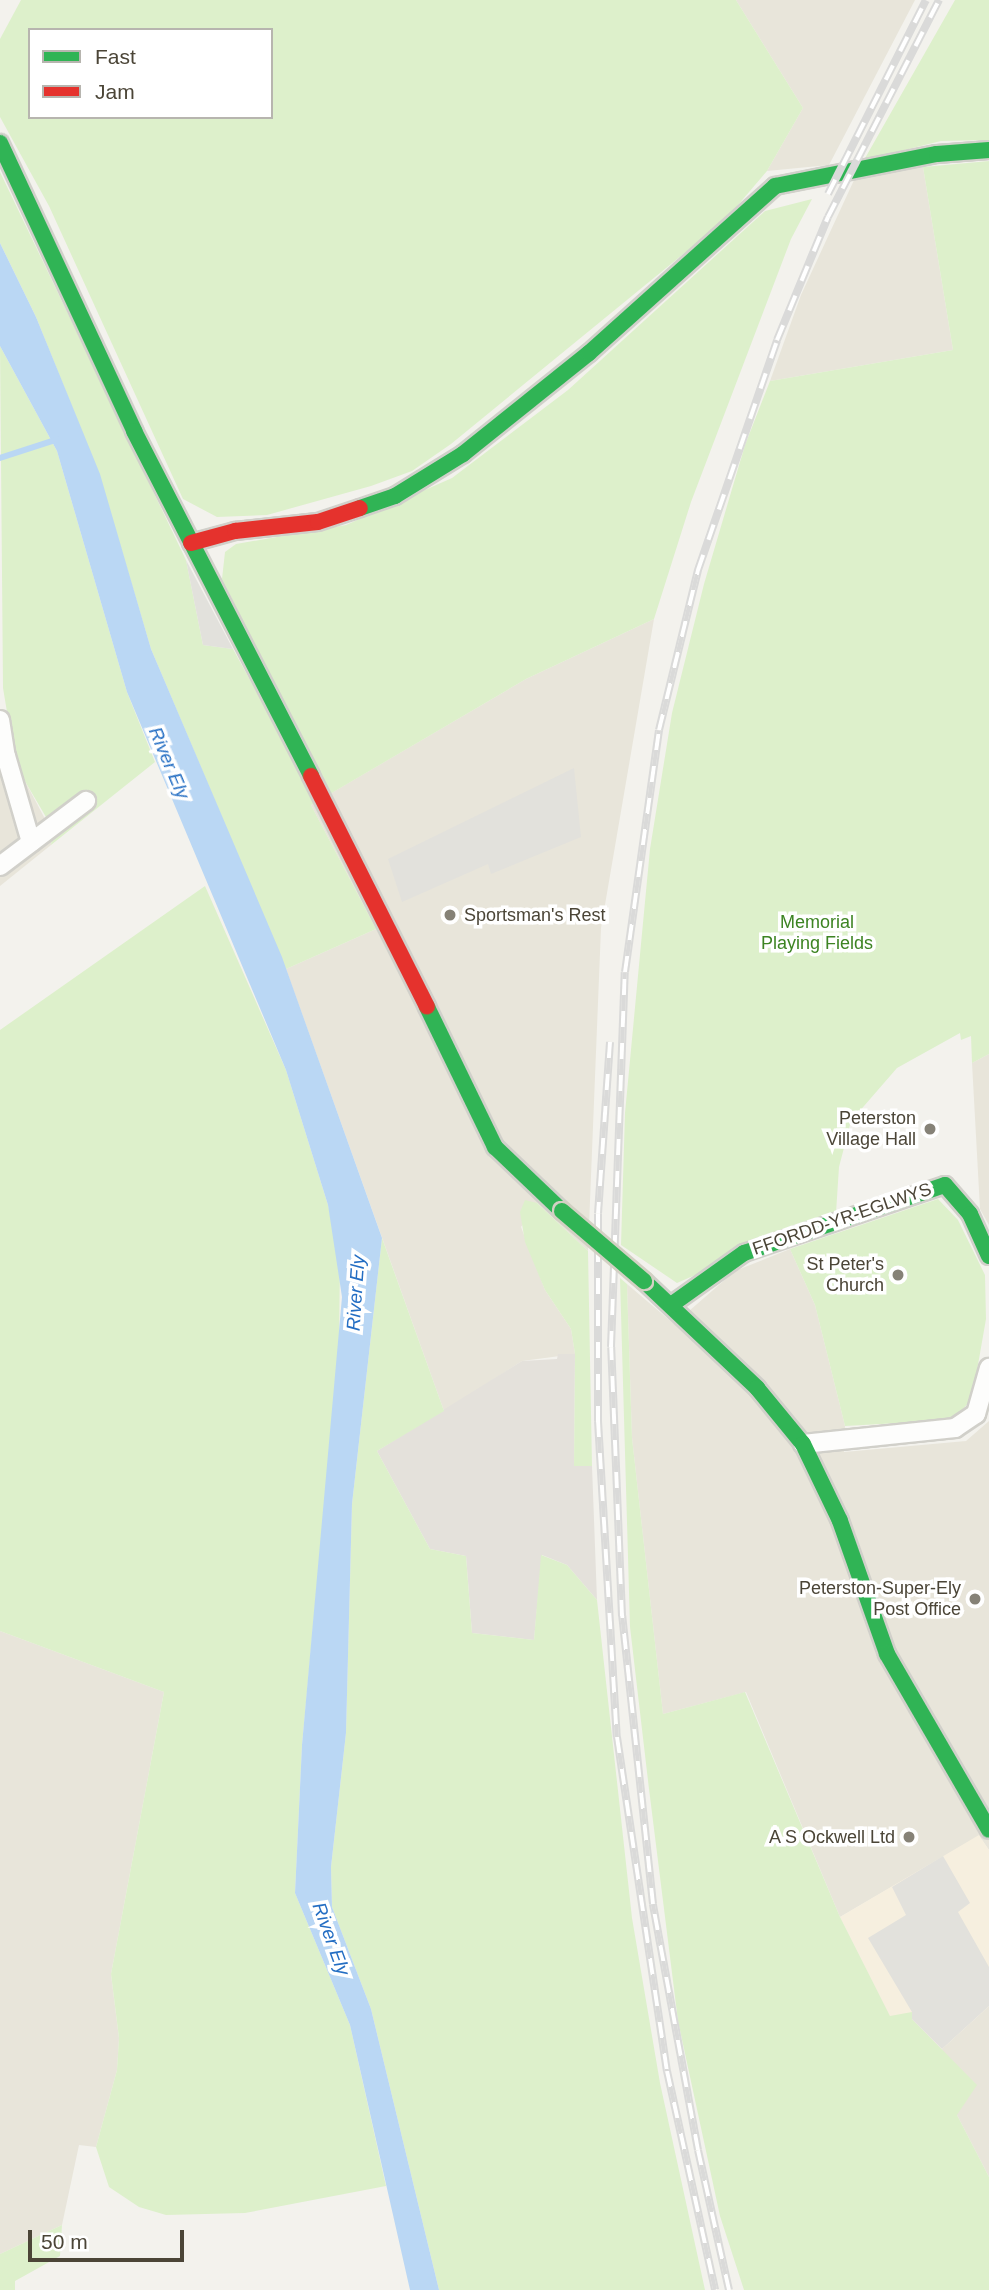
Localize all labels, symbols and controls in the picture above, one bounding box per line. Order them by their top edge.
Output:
legend [28,28,273,119]
text: Fast [95,45,136,68]
text: Jam [95,80,135,103]
water label: River Ely [144,724,194,802]
place label: Sportsman's Rest [464,904,605,926]
marker: Sportsman's Rest [442,907,458,923]
park label: Memorial Playing Fields [761,912,873,954]
place label: Peterston Village Hall [826,1108,916,1150]
marker: Peterston Village Hall [922,1121,938,1137]
street label: FFORDD-YR-EGLWYS [750,1178,934,1260]
water label: River Ely [342,1254,370,1332]
place label: St Peter's Church [807,1254,884,1296]
marker: St Peter's Church [890,1267,906,1283]
place label: Peterston-Super-Ely Post Office [799,1578,961,1620]
marker: Peterston-Super-Ely Post Office [967,1591,983,1607]
place label: A S Ockwell Ltd [768,1826,895,1848]
marker: A S Ockwell Ltd [901,1829,917,1845]
water label: River Ely [307,1899,355,1979]
scale bar [32,2216,187,2260]
text: 50 m [41,2230,88,2253]

